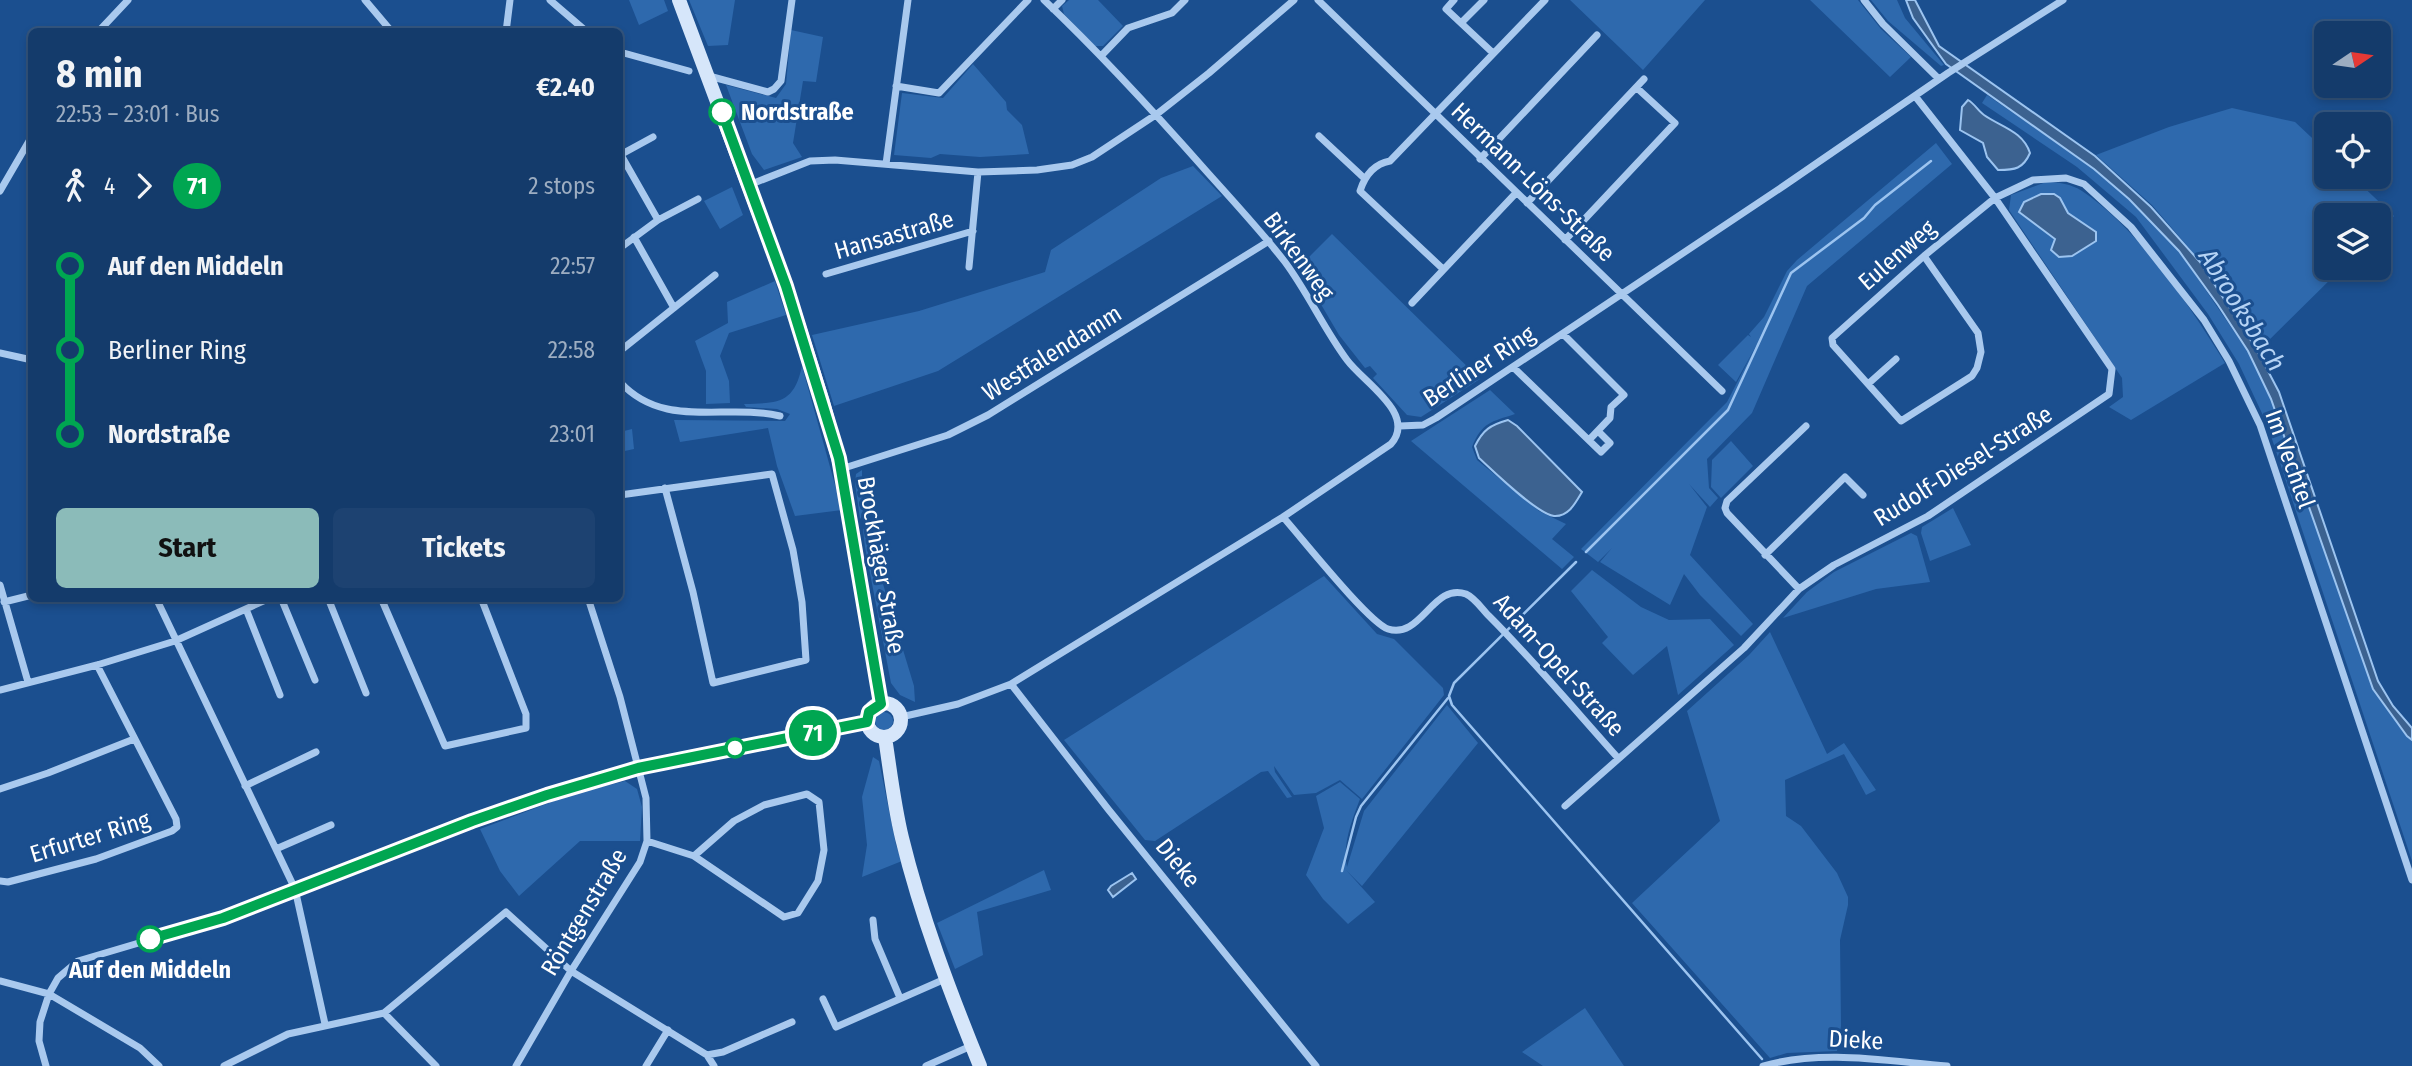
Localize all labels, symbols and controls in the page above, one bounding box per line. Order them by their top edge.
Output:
north arrow [2314,21,2390,98]
map controls [2314,21,2391,280]
text: 8 min [56,51,143,97]
text: €2.40 [536,72,595,103]
street label: Hermann-Löns-Straße [1445,97,1621,267]
place label: Nordstraße [741,98,854,126]
marker: Nordstraße [709,99,735,125]
text: 22:53 – 23:01 · Bus [56,100,220,128]
button: locate [2314,112,2391,189]
icon: walk [56,167,94,205]
icon: forward [125,167,163,205]
text: 4 [104,172,115,200]
text: 71 [187,172,207,200]
text: 2 stops [528,172,595,200]
button: layers [2314,203,2391,280]
street label: Hansastraße [831,205,957,265]
street label: Birkenweg [1258,207,1341,306]
street label: Eulenweg [1853,213,1942,296]
water label: Abrooksbach [2192,242,2292,377]
text: Auf den Middeln [108,251,284,282]
text: 22:57 [550,252,595,280]
street label: Westfalendamm [977,299,1127,407]
street label: Berliner Ring [1418,319,1541,412]
text: Berliner Ring [108,335,246,366]
text: 22:58 [548,336,595,364]
street label: Rudolf-Diesel-Straße [1869,400,2057,532]
street label: Im Vechtel [2259,406,2321,512]
text: Nordstraße [108,419,230,450]
text: 23:01 [549,420,595,448]
street label: Brockhäger Straße [852,474,910,656]
button: Start [56,508,319,588]
button: Tickets [333,508,595,588]
street label: Adam-Opel-Straße [1488,588,1630,742]
line badge: 71 [782,710,844,756]
text: 71 [803,719,823,747]
unlabelled marker [725,738,745,758]
street label: Erfurter Ring [27,805,154,869]
street label: Dieke [1150,833,1206,893]
street label: Röntgenstraße [535,843,633,981]
marker: Auf den Middeln [137,926,163,952]
place label: Auf den Middeln [68,956,231,984]
street label: Dieke [1828,1025,1884,1055]

